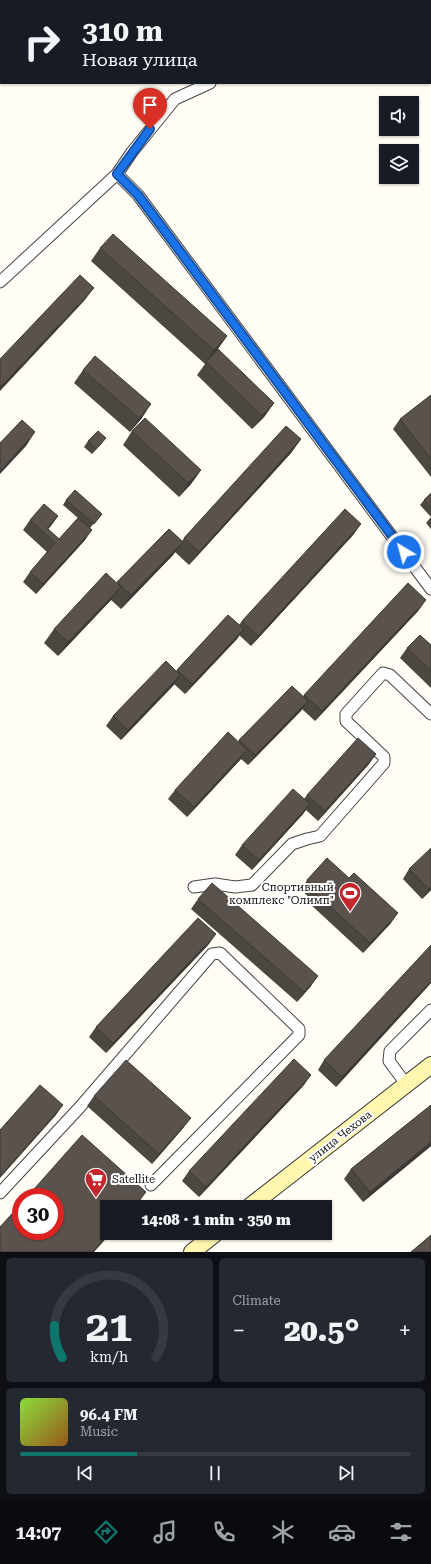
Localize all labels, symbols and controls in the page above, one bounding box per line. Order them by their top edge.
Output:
text: 310 m [82,15,163,48]
icon: right [16,16,68,68]
text: Новая улица [82,49,198,70]
pin [133,88,167,129]
icon: arrive [139,94,161,116]
map controls [379,96,419,184]
button: sound [379,96,419,136]
button: layers [379,144,419,184]
position arrow [383,531,425,573]
sports icon: Спортивный комплекс "Олимп" [337,880,363,913]
place label: Спортивный комплекс "Олимп" [229,881,334,907]
street label: улица Чехова [306,1108,374,1165]
supermarket icon: Satellite [83,1166,109,1199]
place label: Satellite [112,1173,155,1186]
speed limit sign: 30 [12,1188,64,1240]
text: 14:08 · 1 min · 350 m [141,1211,291,1229]
text: Climate [233,1293,281,1308]
text: 21 [86,1302,133,1351]
text: 20.5° [284,1313,359,1348]
text: − [233,1318,245,1343]
text: + [399,1318,411,1343]
text: km/h [90,1349,128,1365]
text: 96.4 FM [80,1406,137,1424]
text: Music [80,1424,118,1439]
icon: previous [74,1462,96,1484]
icon: pause [204,1462,226,1484]
icon: next [335,1462,357,1484]
icon: directions [92,1518,120,1546]
icon: music [151,1518,179,1546]
icon: phone [210,1518,238,1546]
icon: climate [269,1518,297,1546]
icon: car [328,1518,356,1546]
icon: filters [387,1518,415,1546]
text: 14:07 [16,1522,61,1543]

